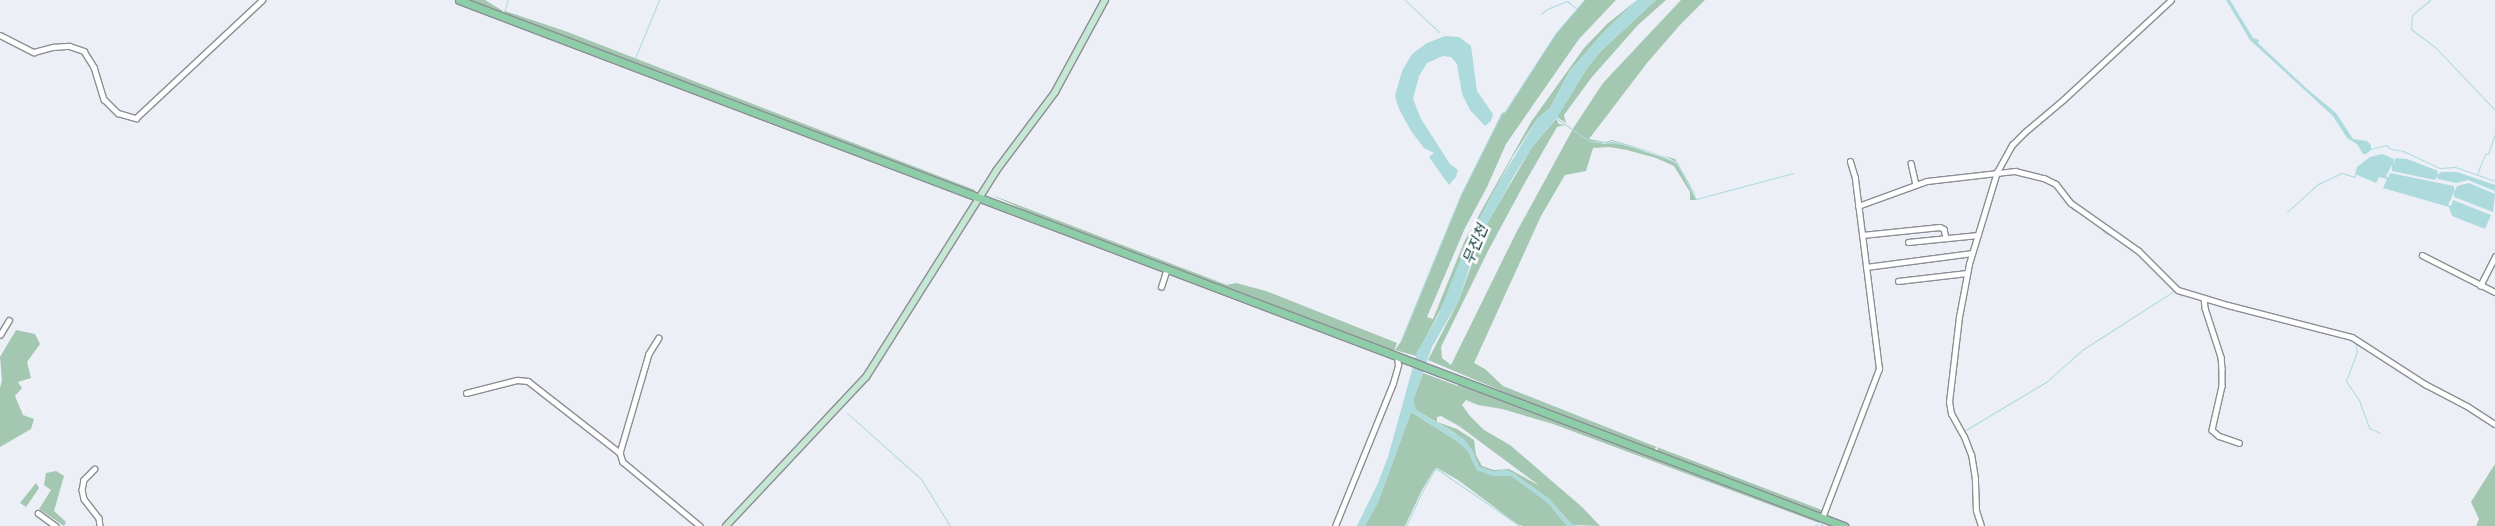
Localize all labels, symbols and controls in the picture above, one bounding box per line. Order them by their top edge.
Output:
water label: 무진천 [1458,221,1490,267]

